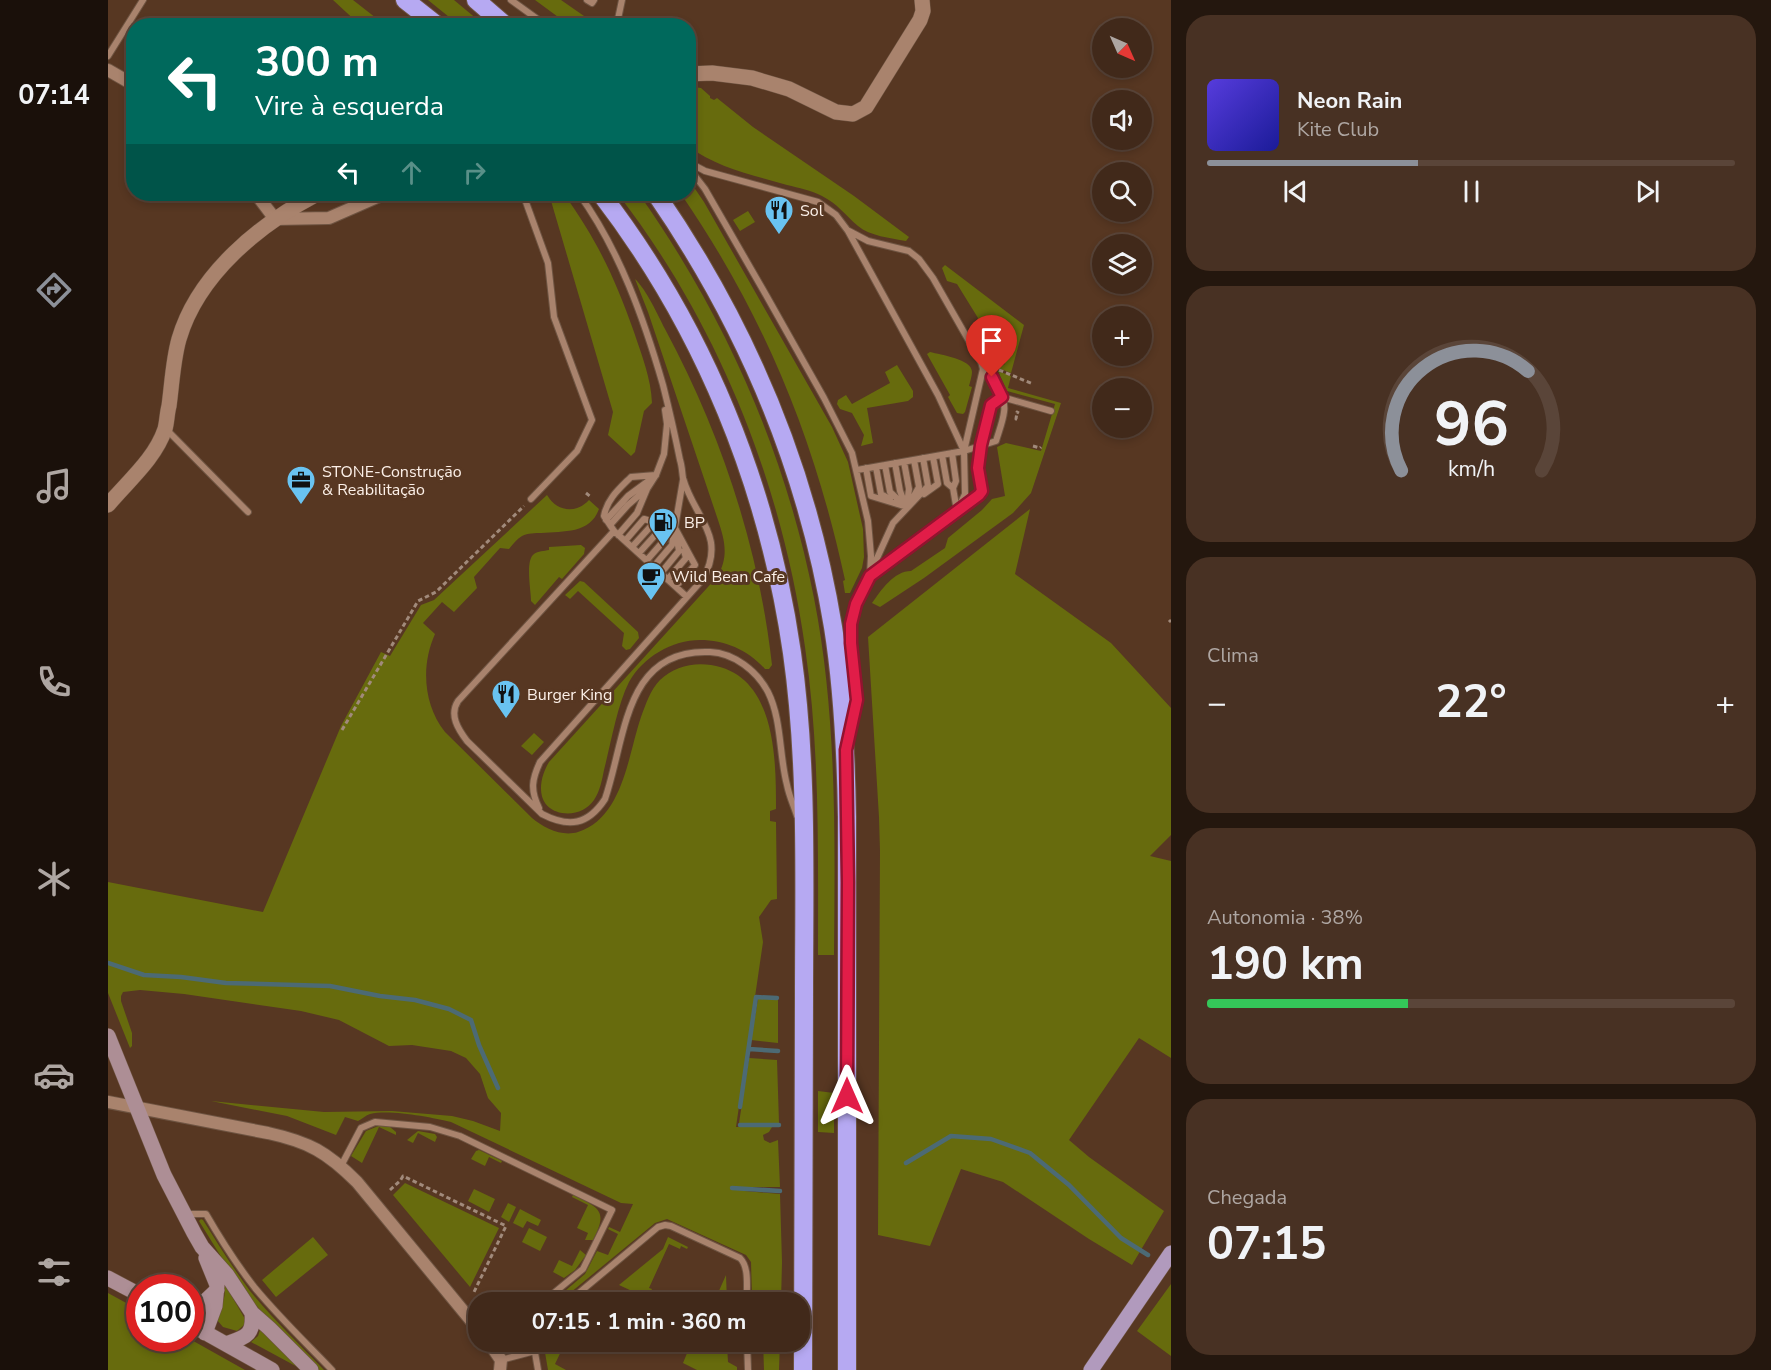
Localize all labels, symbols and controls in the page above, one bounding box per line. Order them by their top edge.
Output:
north arrow [1092,18,1152,78]
map controls [1092,18,1152,438]
text: 300 m [255,34,379,91]
icon: left [156,42,234,120]
text: 07:14 [18,77,90,114]
text: Neon Rain [1297,86,1402,116]
text: Vire à esquerda [255,88,444,125]
button: sound [1092,90,1152,150]
text: Kite Club [1297,116,1379,143]
icon: left [332,156,365,189]
icon: ahead [395,156,428,189]
icon: right [458,156,491,189]
button: search [1092,162,1152,222]
icon: previous [1279,175,1312,208]
icon: pause [1455,175,1488,208]
icon: next [1631,175,1664,208]
restaurant icon: Sol [763,194,795,236]
place label: Sol [800,200,824,222]
button: layers [1092,234,1152,294]
icon: directions [33,269,75,311]
button: + [1092,306,1152,366]
pin [966,315,1017,377]
icon: arrive [975,324,1008,357]
button: − [1092,378,1152,438]
text: 96 [1434,382,1508,467]
text: km/h [1447,454,1495,484]
place label: STONE-Construção & Reabilitação [322,461,462,501]
office icon: STONE-Construção & Reabilitação [285,464,317,506]
icon: music [33,465,75,507]
fuel station icon: BP [647,506,679,548]
place label: BP [684,512,705,534]
cafe icon: Wild Bean Cafe [635,560,667,602]
place label: Wild Bean Cafe [672,566,785,588]
text: Clima [1207,642,1259,669]
icon: phone [33,661,75,703]
text: 22° [1435,672,1507,733]
restaurant icon: Burger King [490,678,522,720]
text: − [1207,681,1227,726]
text: + [1715,681,1735,726]
place label: Burger King [527,684,612,706]
icon: climate [33,858,75,900]
text: Autonomia · 38% [1207,904,1363,931]
text: 190 km [1207,934,1364,995]
icon: car [33,1054,75,1096]
position arrow [815,1064,879,1128]
text: Chegada [1207,1184,1287,1211]
text: 07:15 [1207,1214,1326,1275]
icon: filters [33,1251,75,1293]
speed limit sign: 100 [126,1274,204,1352]
text: 07:15 · 1 min · 360 m [532,1307,746,1337]

